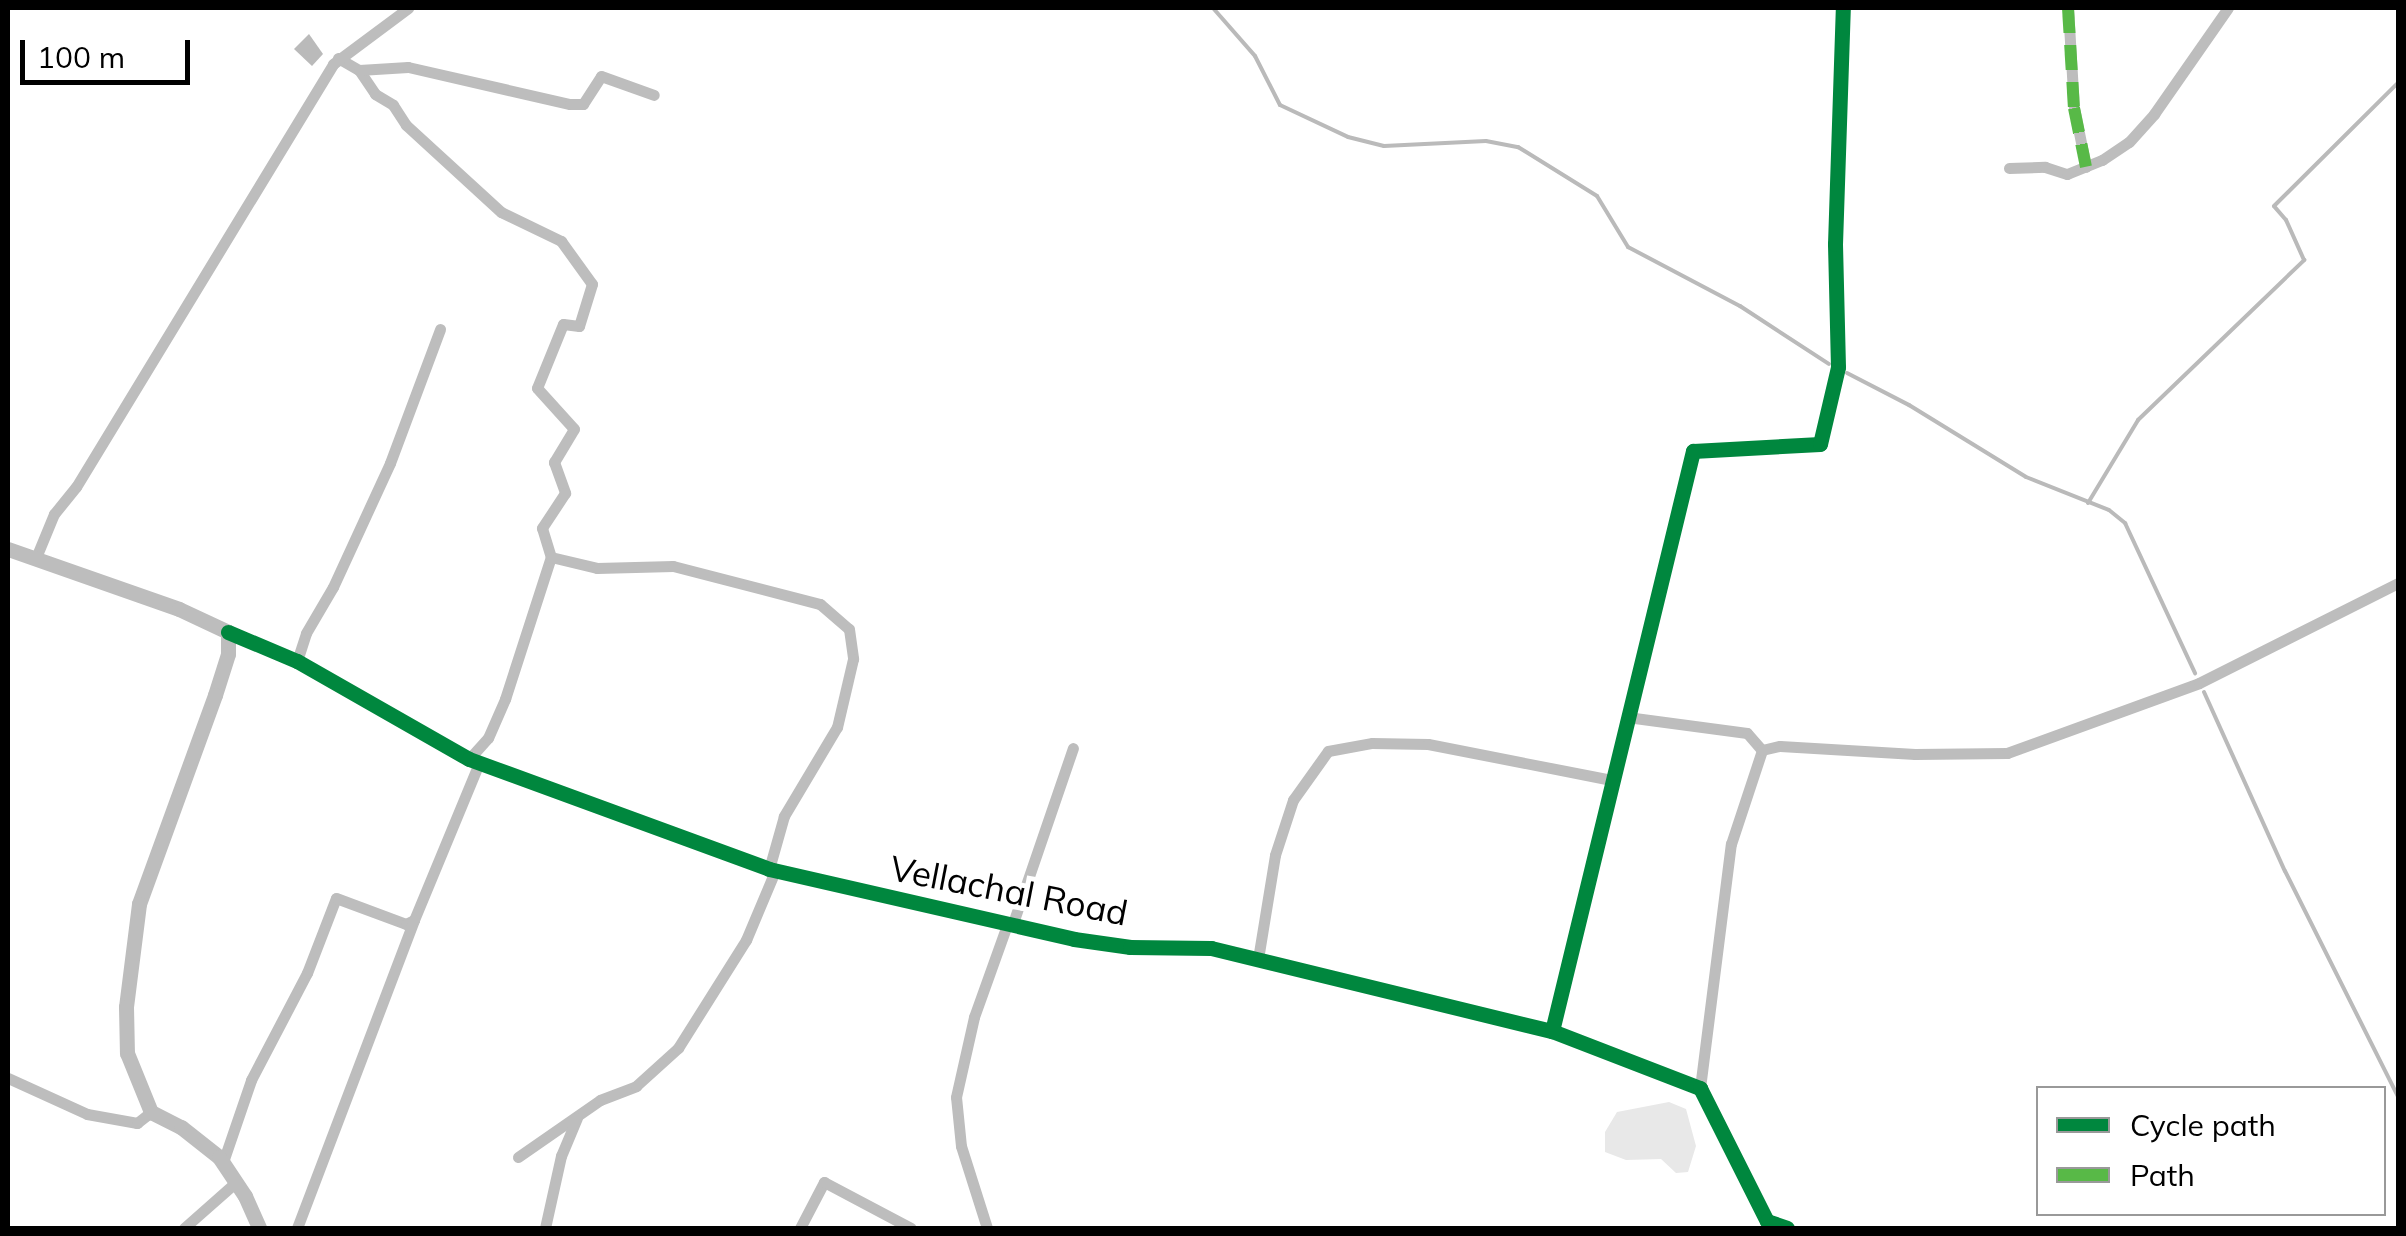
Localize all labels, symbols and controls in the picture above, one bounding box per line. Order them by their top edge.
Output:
scale bar [25,20,195,82]
text: 100 m [37,38,125,76]
street label: Vellachal Road [887,846,1131,934]
legend [2036,1086,2386,1216]
text: Cycle path [2130,1106,2276,1144]
text: Path [2130,1156,2195,1194]

